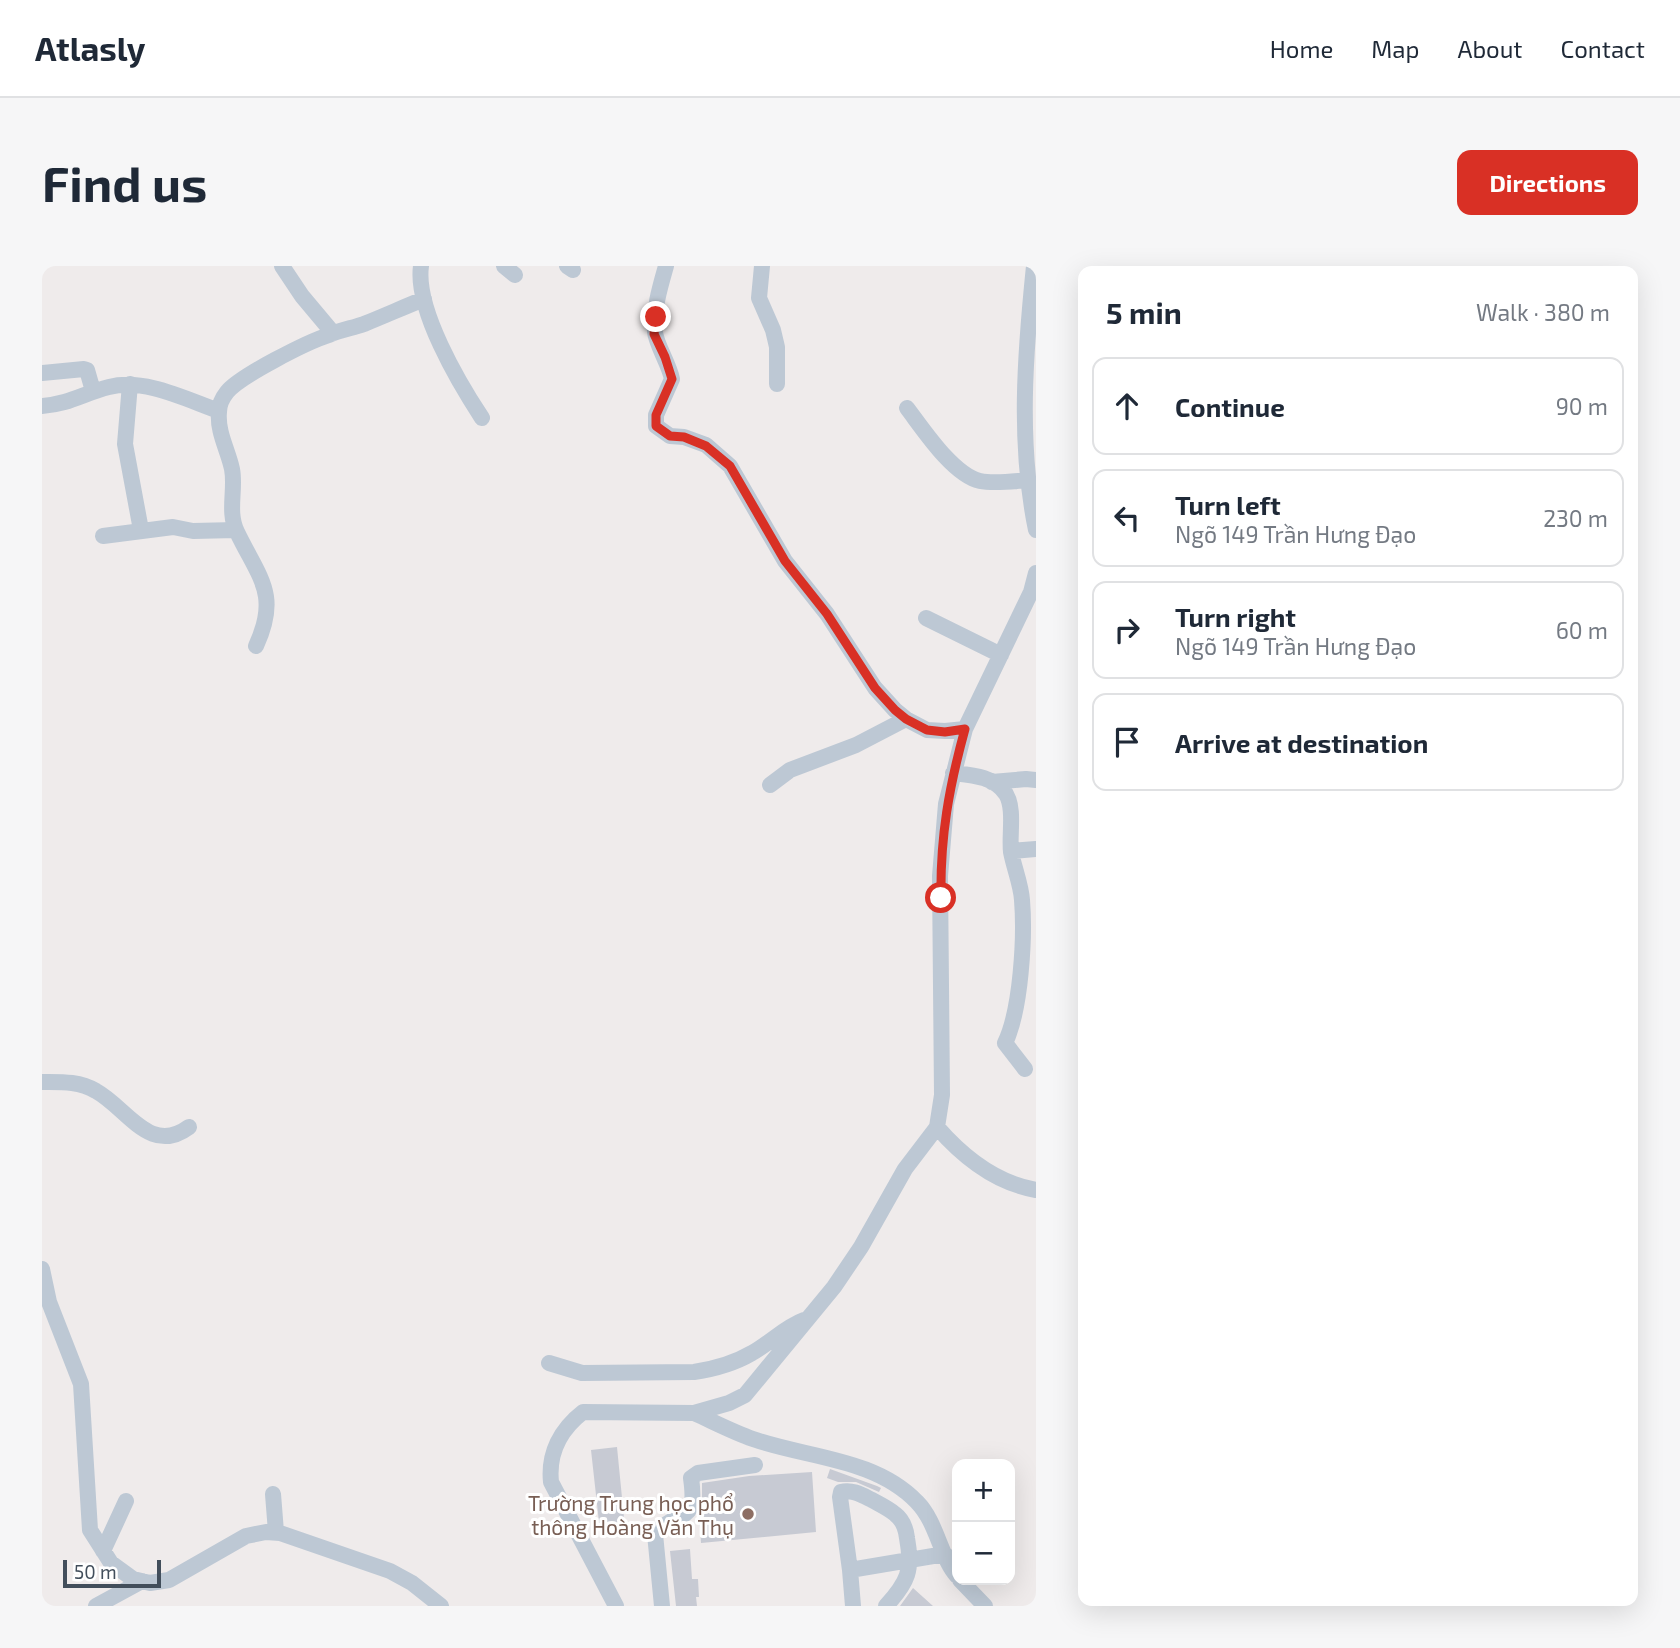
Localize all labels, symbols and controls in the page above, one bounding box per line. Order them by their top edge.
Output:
text: Atlasly [35,28,145,68]
text: Home [1270,34,1333,63]
text: Map [1371,34,1419,63]
text: About [1457,34,1523,63]
text: Contact [1561,34,1645,63]
button: Directions [1457,150,1638,215]
text: Find us [42,153,207,212]
text: 5 min [1106,294,1182,330]
text: Walk · 380 m [1476,298,1610,326]
route end [640,301,671,332]
icon: ahead [1108,387,1146,425]
text: Continue [1175,391,1285,422]
text: 90 m [1556,392,1608,420]
text: Turn left [1175,489,1281,520]
icon: left [1108,499,1146,537]
text: 230 m [1543,504,1608,532]
text: Ngõ 149 Trần Hưng Đạo [1175,520,1416,548]
text: Turn right [1175,601,1296,632]
icon: right [1108,611,1146,649]
text: 60 m [1556,616,1608,644]
text: Ngõ 149 Trần Hưng Đạo [1175,632,1416,660]
icon: arrive [1108,723,1146,761]
text: Arrive at destination [1175,727,1428,758]
route start [925,882,956,913]
map controls [952,1459,1015,1585]
button: + [952,1459,1015,1522]
place label: Trường Trung học phổ thông Hoàng Văn Thụ [528,1490,734,1539]
marker: Trường Trung học phổ thông Hoàng Văn Thụ [740,1506,756,1522]
button: − [952,1522,1015,1585]
scale bar [63,1557,161,1589]
text: 50 m [74,1560,117,1583]

